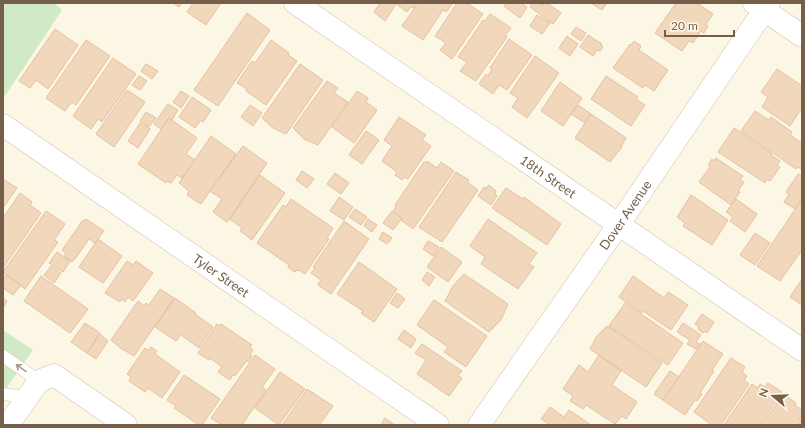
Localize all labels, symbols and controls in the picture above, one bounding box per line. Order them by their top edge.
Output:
scale bar [665,12,734,38]
text: 20 m [671,18,698,33]
street label: 18th Street [517,152,580,201]
street label: Dover Avenue [596,177,655,253]
street label: Tyler Street [190,250,253,301]
one-way arrow [15,364,27,372]
north arrow [753,376,793,416]
text: N [756,386,771,399]

